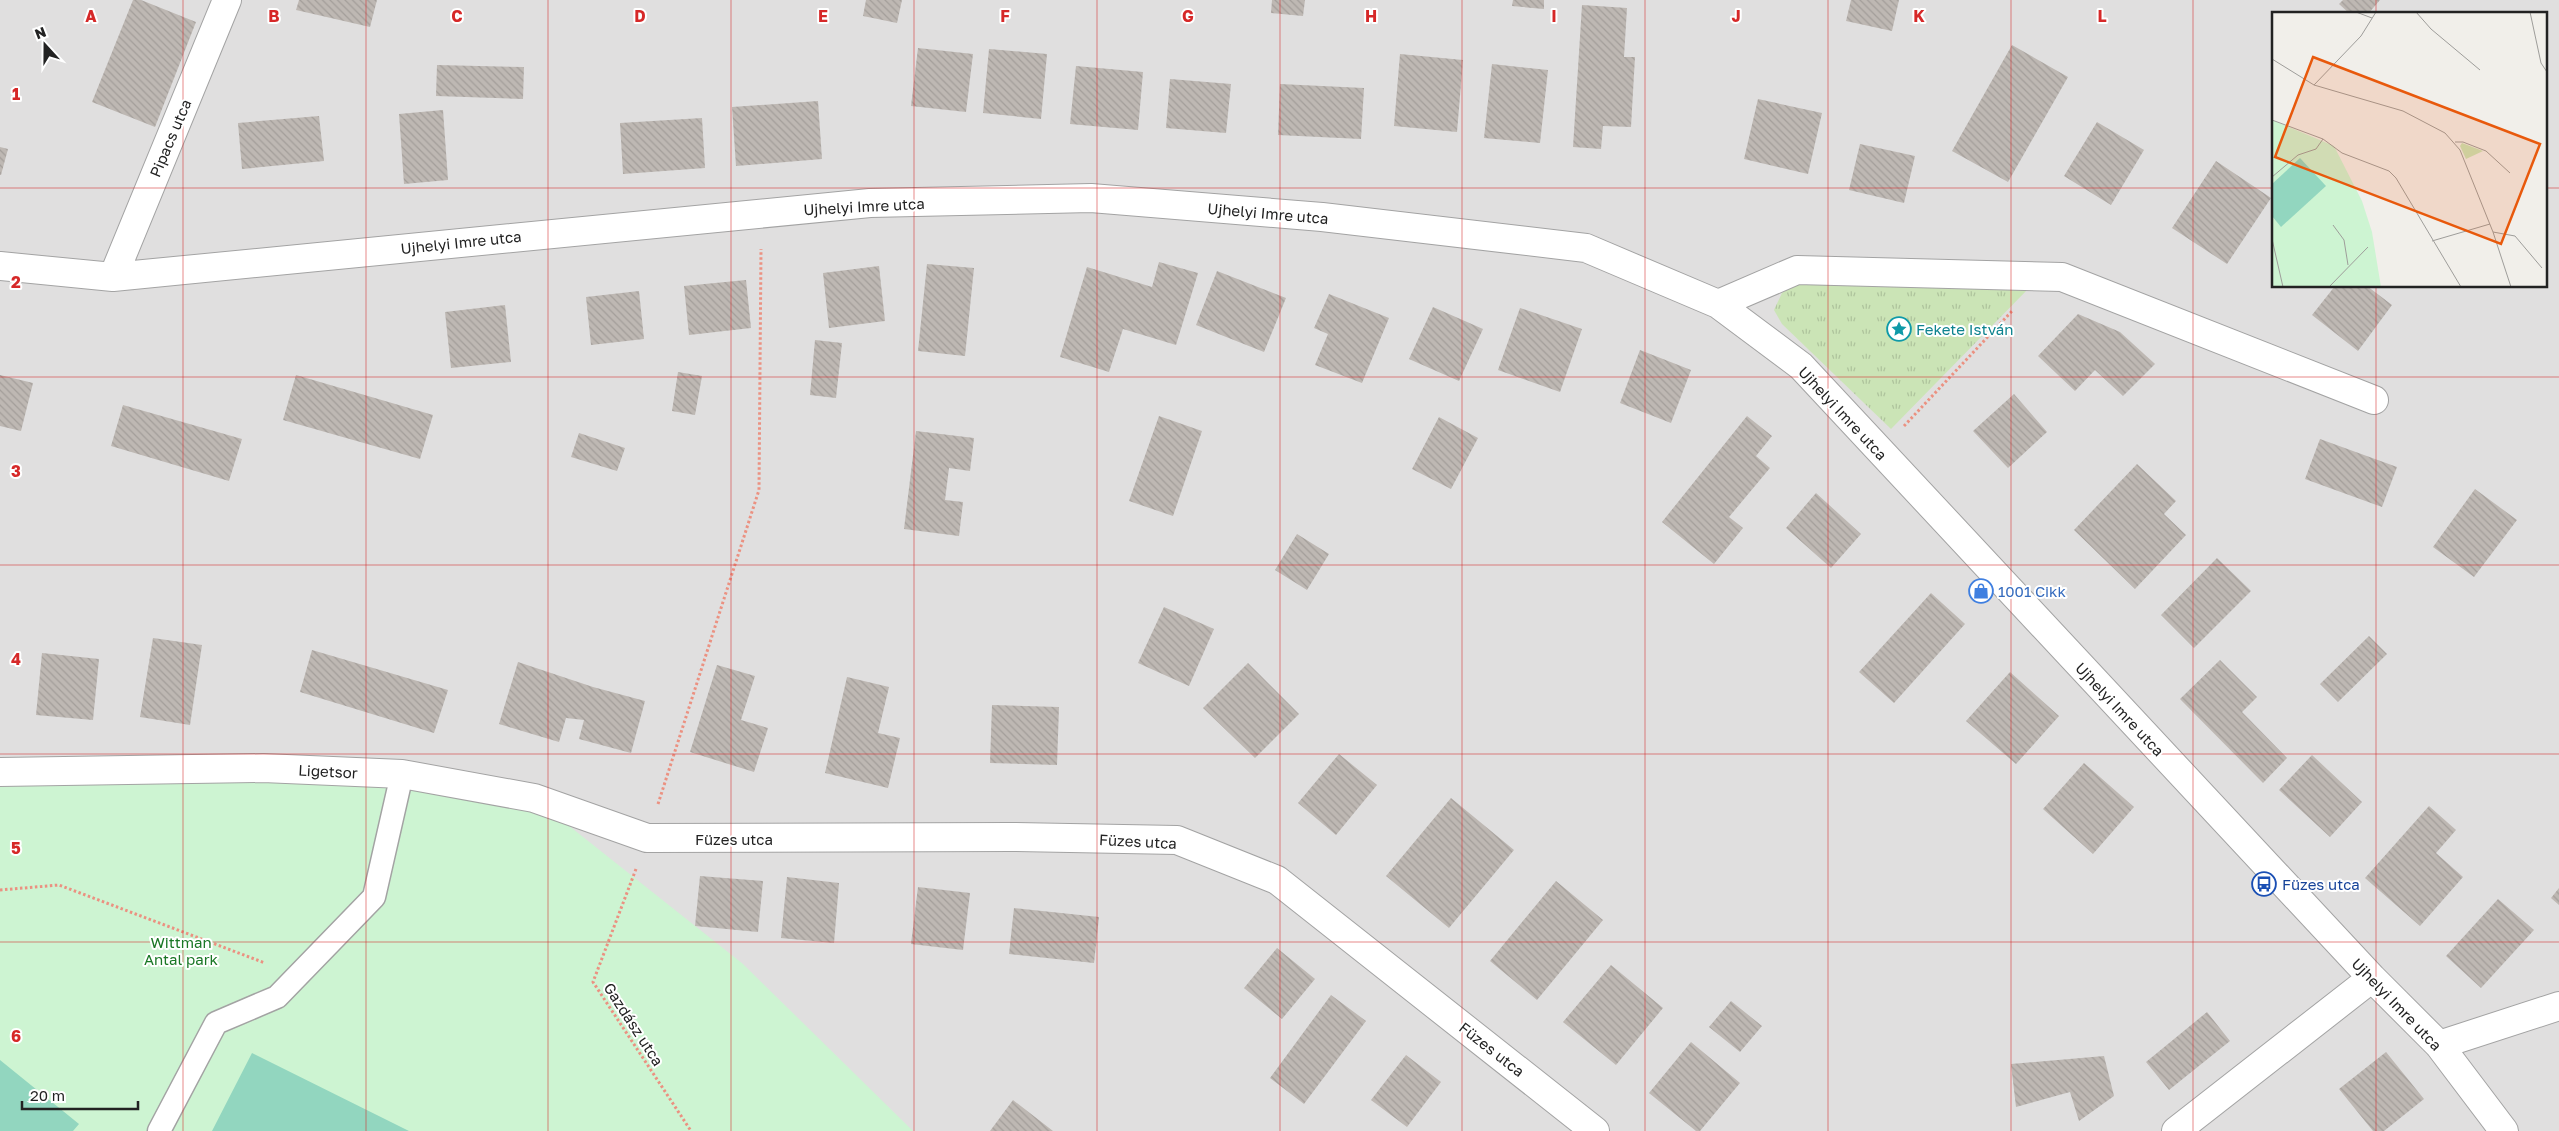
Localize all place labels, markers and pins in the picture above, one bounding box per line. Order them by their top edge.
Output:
place icon: Fekete István [1886,316,1912,342]
place label: Fekete István [1916,320,2013,338]
shop icon: 1001 Cikk [1968,578,1994,604]
place label: 1001 Cikk [1998,582,2067,600]
bus stop icon: Füzes utca [2251,871,2277,897]
place label: Füzes utca [2282,875,2360,893]

